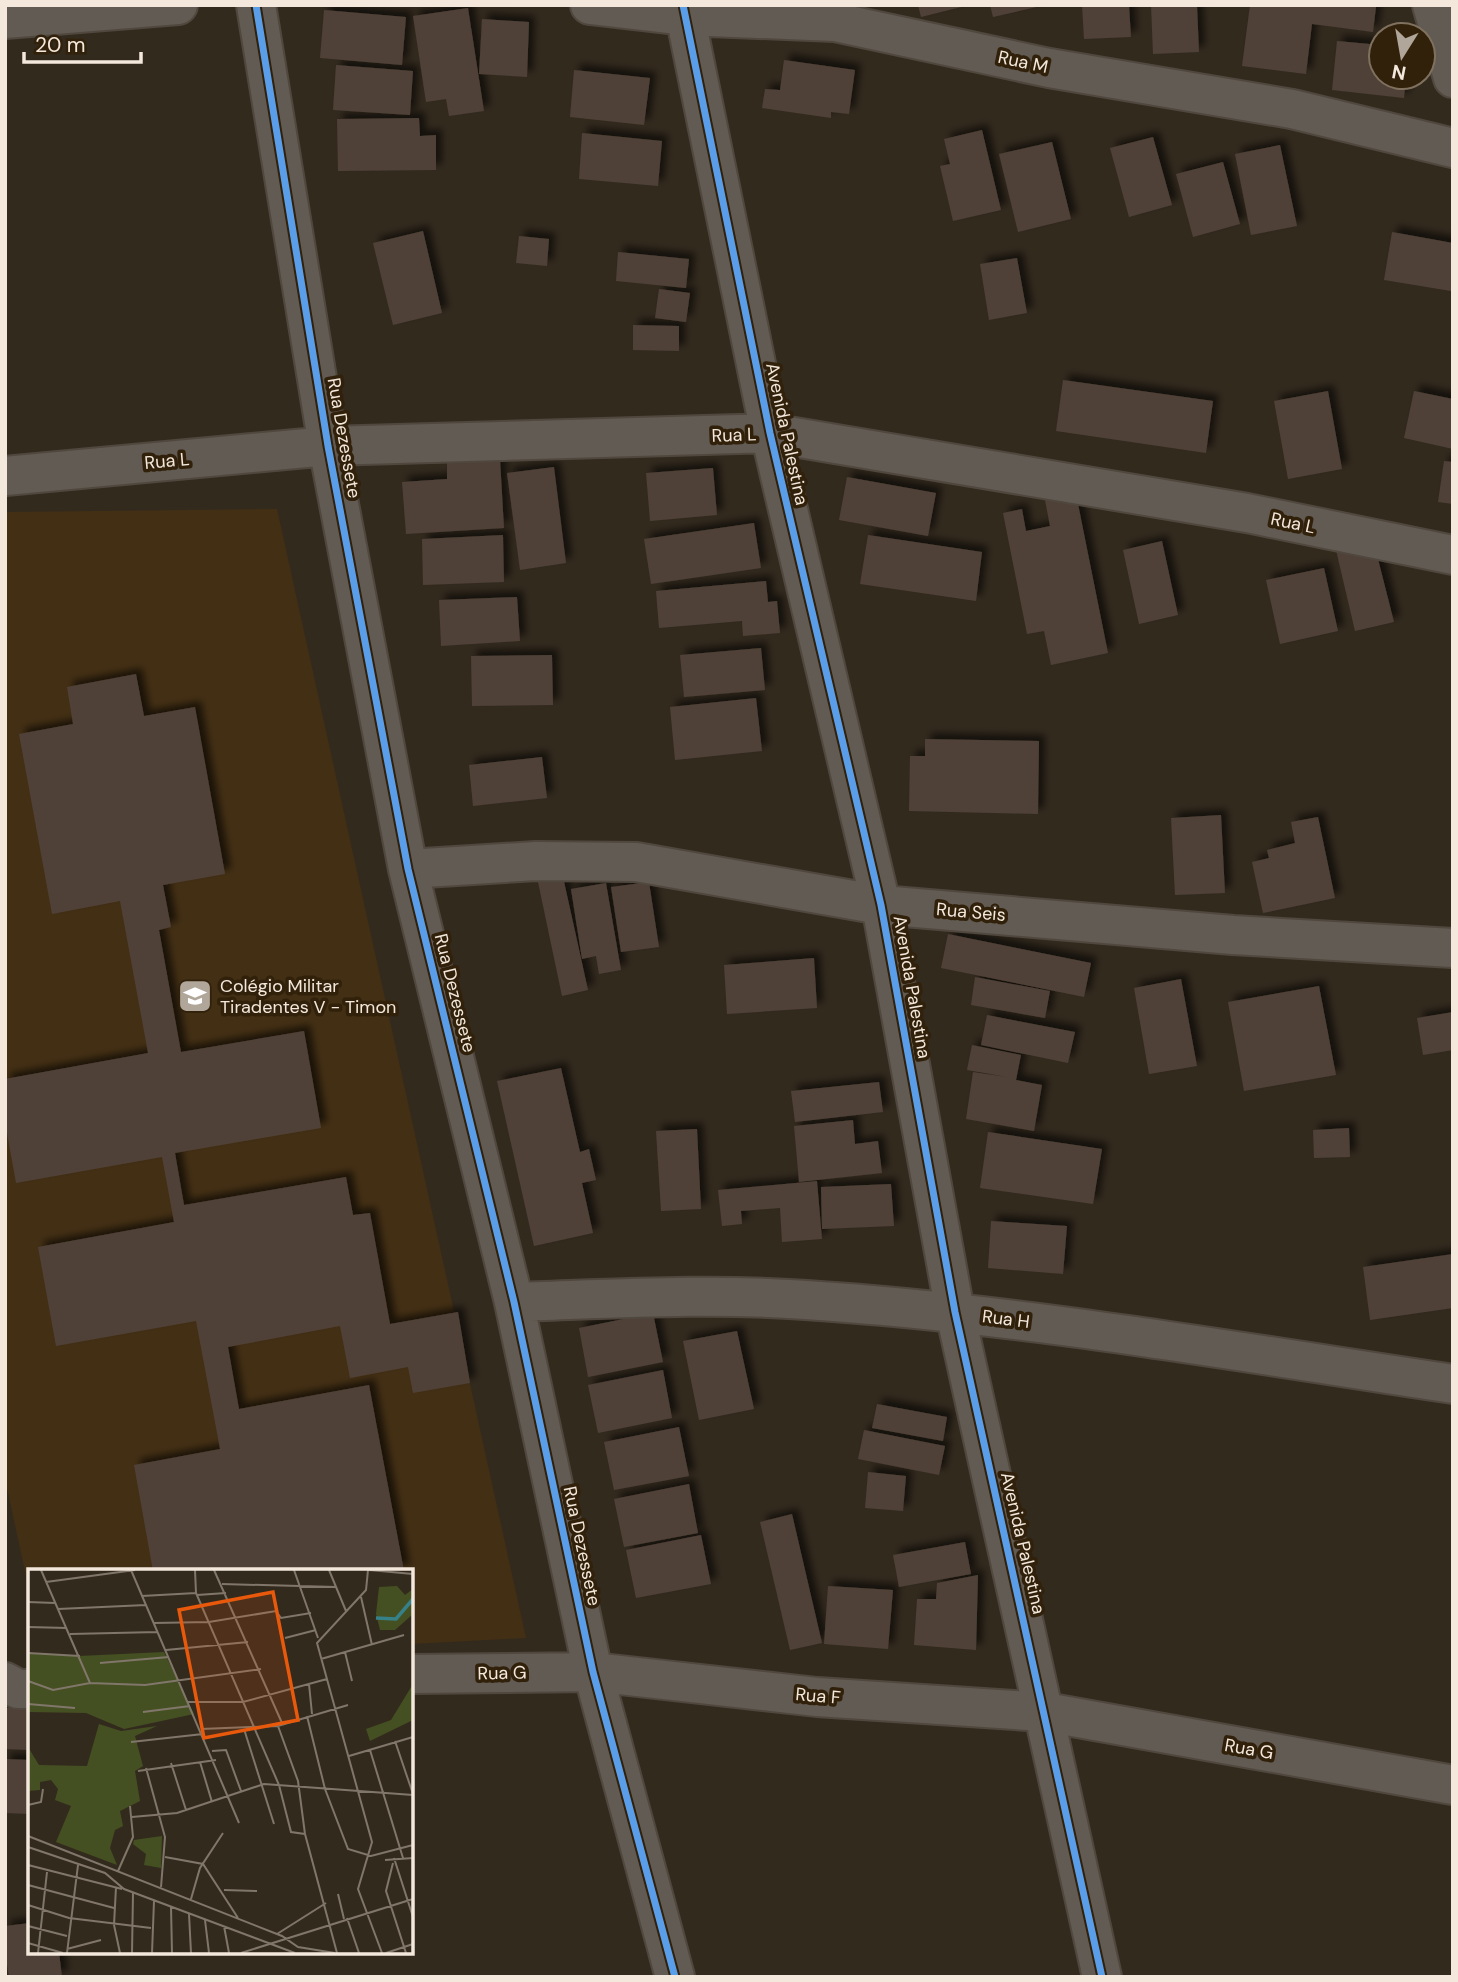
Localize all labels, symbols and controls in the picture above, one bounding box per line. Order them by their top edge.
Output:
scale bar [24,21,142,65]
north arrow [1367,21,1437,91]
text: 20 m [35,31,86,59]
street label: Rua M [996,45,1050,79]
text: N [1390,59,1408,86]
street label: Avenida Palestina [760,361,814,507]
street label: Rua Dezessete [322,376,366,500]
street label: Rua L [711,422,757,448]
street label: Rua L [144,447,190,475]
street label: Rua L [1268,507,1318,539]
street label: Rua Seis [935,897,1007,927]
street label: Avenida Palestina [888,914,936,1060]
street label: Rua Dezessete [429,931,481,1055]
place label: Colégio Militar Tiradentes V - Timon [220,974,396,1019]
school or university icon: Colégio Militar Tiradentes V - Timon [176,977,214,1015]
street label: Rua H [981,1304,1031,1334]
street label: Avenida Palestina [995,1470,1051,1616]
street label: Rua Dezessete [558,1484,606,1608]
inset map [28,1569,413,1954]
street label: Rua G [477,1661,527,1685]
street label: Rua F [794,1682,842,1710]
street label: Rua G [1223,1733,1275,1765]

